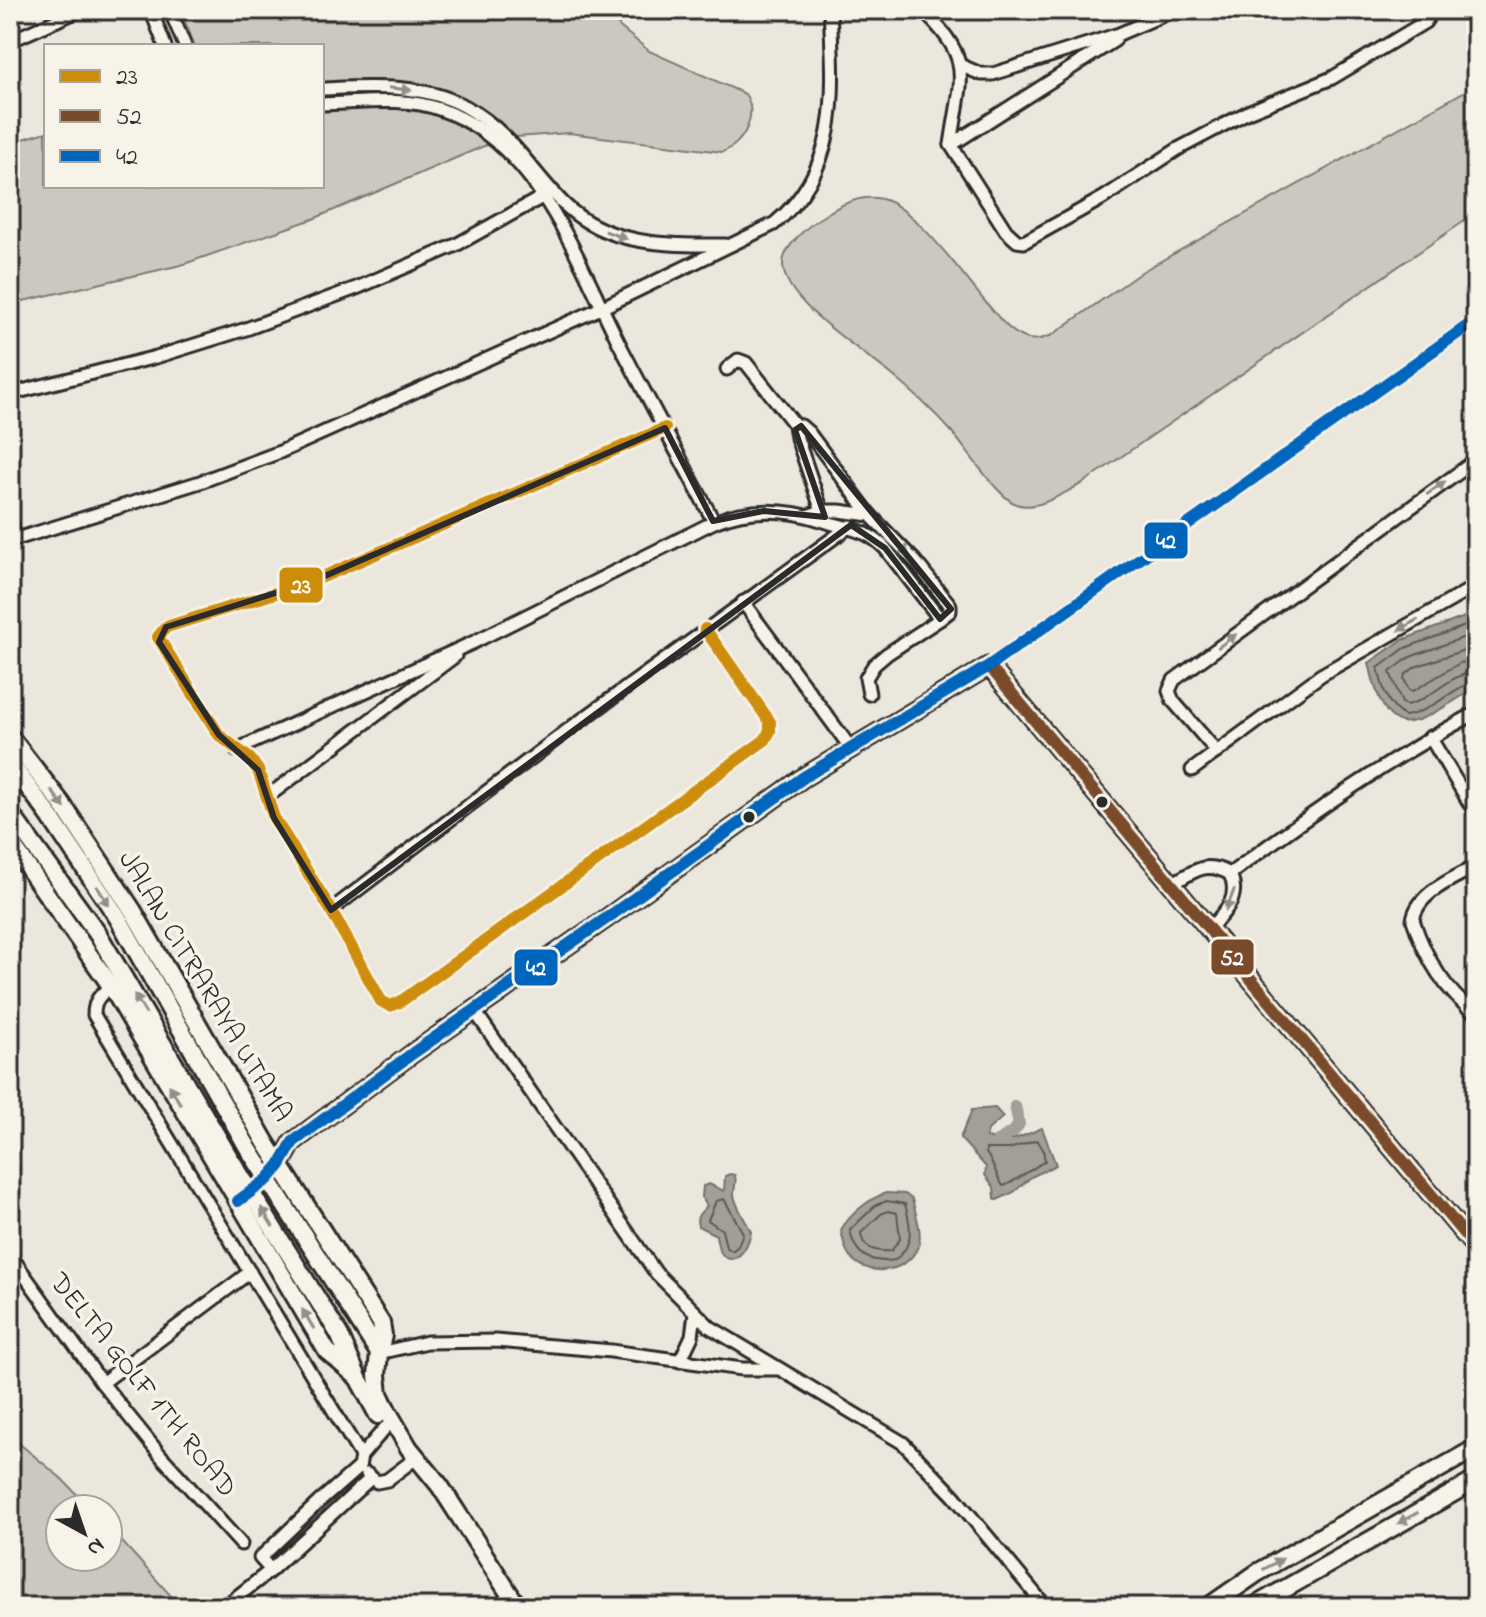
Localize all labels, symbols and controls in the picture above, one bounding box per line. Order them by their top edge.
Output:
legend [44,44,324,188]
text: 23 [116,61,138,96]
one-way arrow [388,83,413,96]
text: 52 [116,101,142,136]
text: 42 [116,141,138,176]
one-way arrow [604,229,628,241]
one-way arrow [1426,481,1447,496]
line badge: 42 [1143,521,1189,560]
text: 42 [1156,527,1176,559]
one-way arrow [892,537,910,556]
line badge: 23 [278,566,324,604]
text: 23 [290,572,311,604]
one-way arrow [1397,618,1420,632]
one-way arrow [1216,634,1237,650]
one-way arrow [49,789,65,809]
unlabelled marker [1094,794,1110,810]
unlabelled marker [741,809,757,825]
street label: JALAN CITRARAYA UTAMA [107,843,301,1131]
one-way arrow [96,885,111,906]
one-way arrow [1223,888,1236,912]
line badge: 52 [1210,938,1255,976]
text: 52 [1220,944,1244,976]
line badge: 42 [513,948,559,987]
text: 42 [526,954,546,986]
one-way arrow [133,993,147,1015]
one-way arrow [168,1084,182,1107]
one-way arrow [260,1206,274,1228]
street label: DELTA GOLF 1TH ROAD [38,1264,246,1507]
one-way arrow [301,1308,315,1330]
north arrow [44,1493,124,1573]
one-way arrow [1397,1511,1419,1525]
text: N [79,1529,111,1563]
one-way arrow [1262,1557,1284,1571]

